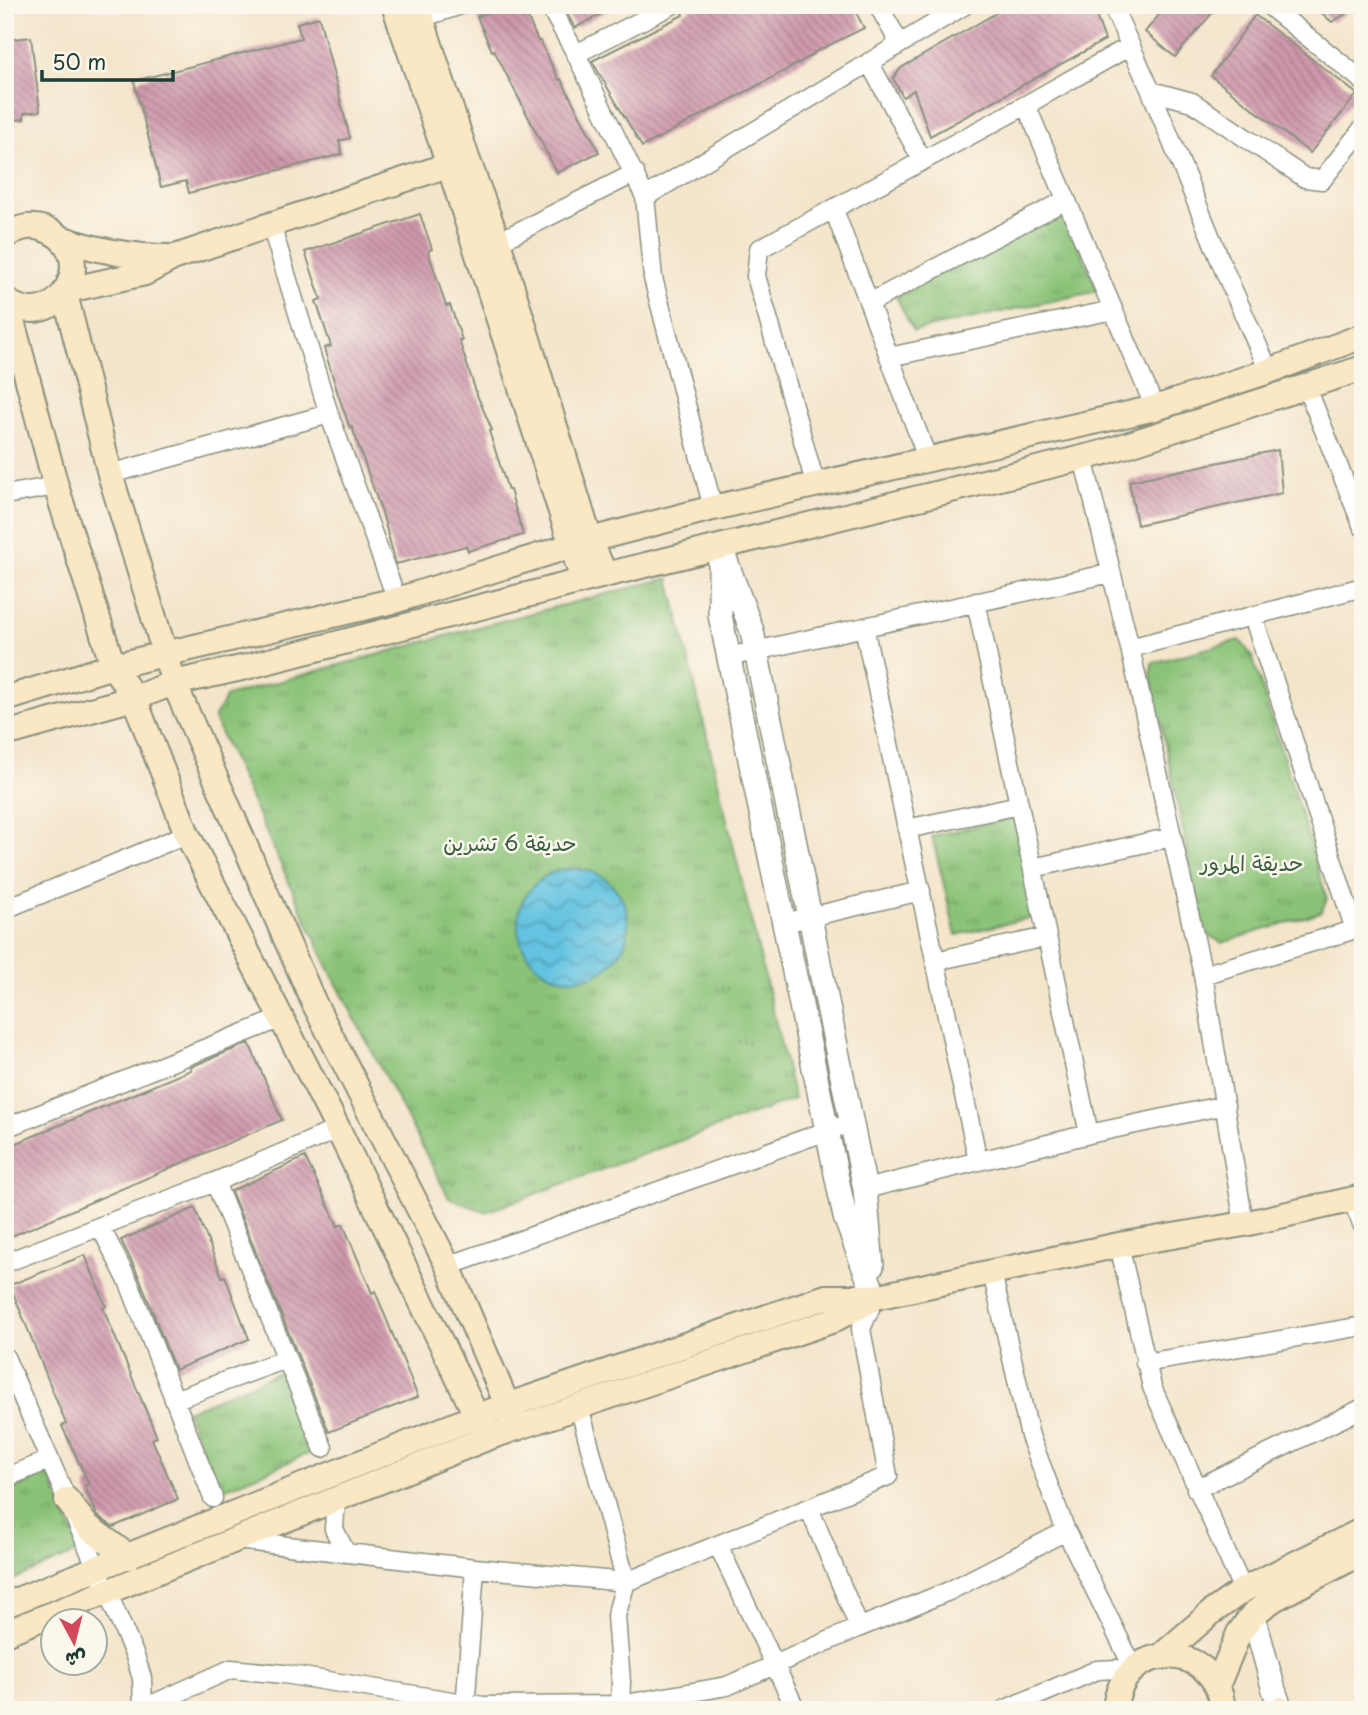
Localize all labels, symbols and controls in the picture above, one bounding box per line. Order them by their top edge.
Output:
scale bar [42,38,173,82]
text: 50 m [52,45,106,77]
park label: حديقة 6 تشرين [443,826,577,858]
park label: حديقة المرور [1198,846,1304,878]
north arrow [38,1606,108,1676]
text: ش [64,1645,88,1675]

